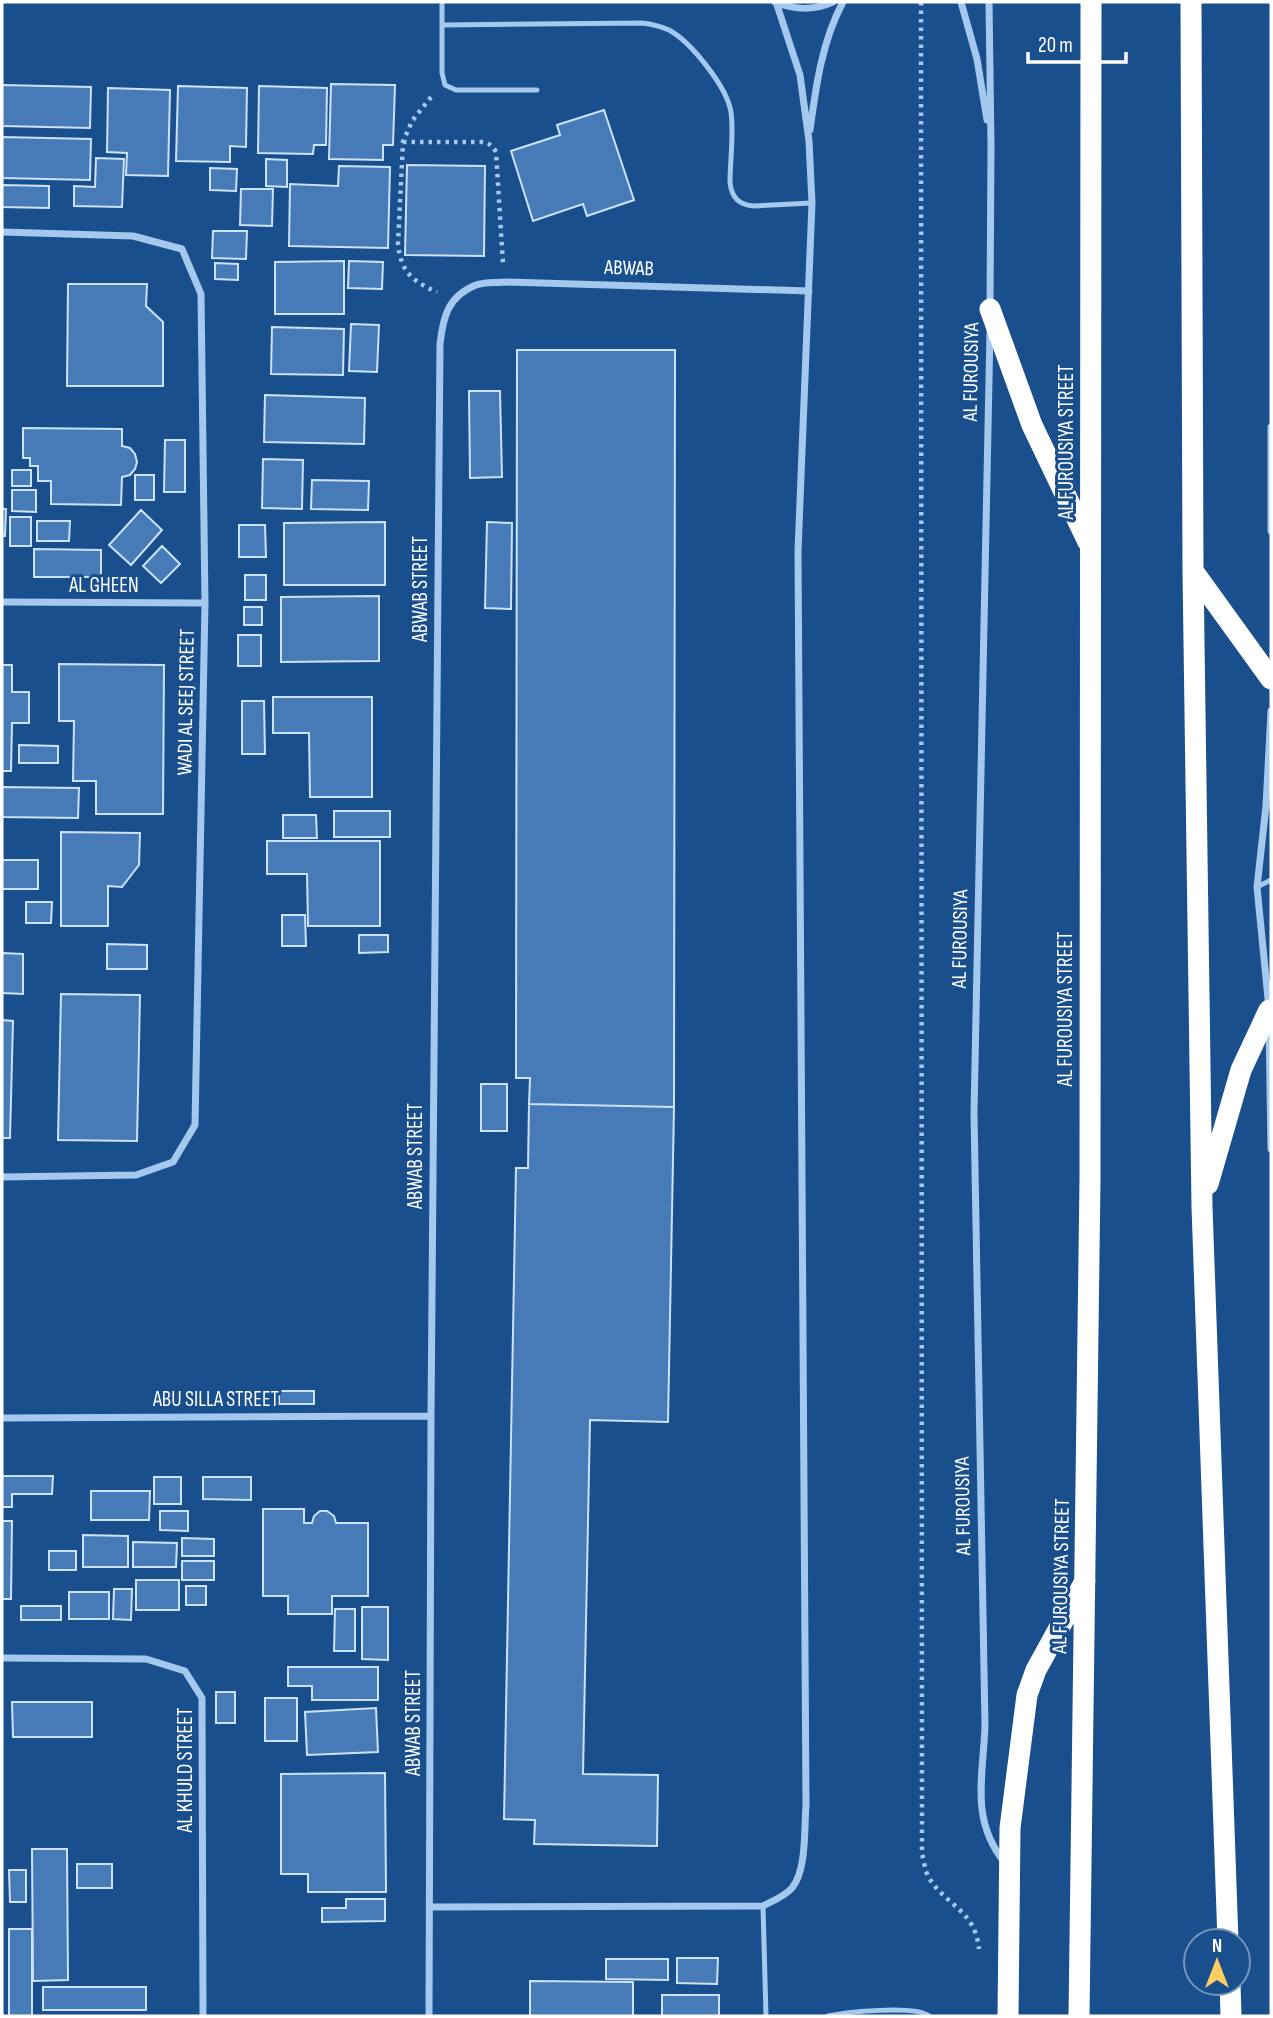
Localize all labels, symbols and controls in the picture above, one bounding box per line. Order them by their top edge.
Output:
scale bar [1028,21,1126,65]
text: 20 m [1038,33,1073,58]
street label: ABWAB [603,255,654,281]
street label: AL FUROUSIYA [958,321,984,423]
street label: AL FUROUSIYA STREET [1054,364,1079,521]
street label: ABWAB STREET [408,536,433,643]
street label: AL GHEEN [68,573,139,598]
street label: WADI AL SEEJ STREET [172,628,200,776]
street label: AL FUROUSIYA [947,888,973,990]
street label: AL FUROUSIYA STREET [1053,931,1078,1088]
street label: ABWAB STREET [403,1103,428,1210]
street label: ABU SILLA STREET [152,1387,280,1412]
street label: AL FUROUSIYA [950,1455,976,1557]
street label: AL FUROUSIYA STREET [1047,1498,1075,1655]
street label: ABWAB STREET [401,1670,426,1777]
street label: AL KHULD STREET [173,1707,198,1833]
north arrow [1182,1927,1252,1997]
text: N [1212,1935,1222,1958]

